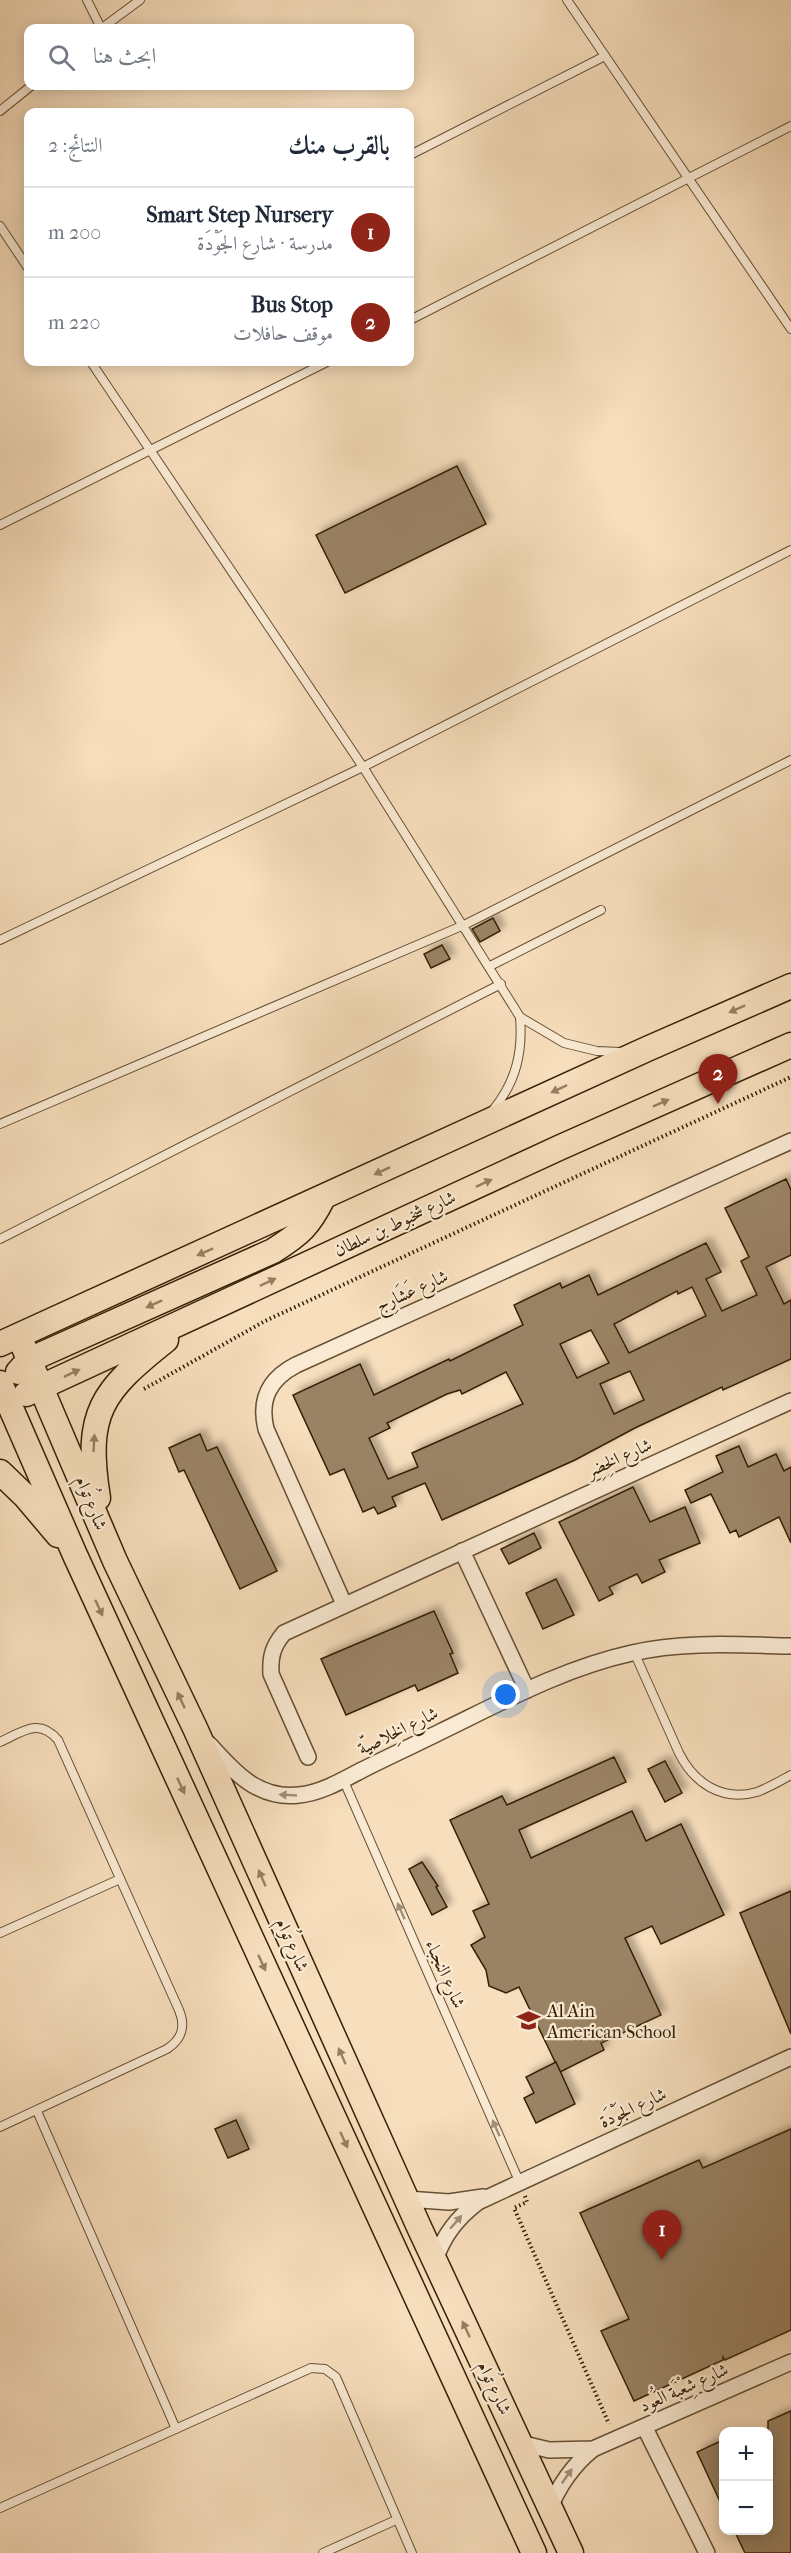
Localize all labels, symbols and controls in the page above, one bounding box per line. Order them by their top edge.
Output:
search box [24,24,414,90]
icon: search [45,41,78,74]
text: ابحث هنا [93,43,156,69]
text: بالقرب منك [288,130,390,161]
text: النتائج: 2 [48,134,103,157]
text: Smart Step Nursery [146,202,333,228]
text: 200 m [48,221,101,244]
text: 1 [367,221,374,244]
text: مدرسة · شارع الجَوْدَة [197,232,333,255]
text: Bus Stop [251,292,333,318]
text: 220 m [48,311,101,334]
text: 2 [365,311,376,334]
text: موقف حافلات [233,322,333,345]
one-way arrow [729,1005,746,1014]
pin: 2 [698,1054,738,1104]
one-way arrow [550,1084,568,1094]
one-way arrow [653,1098,671,1108]
one-way arrow [374,1166,391,1175]
one-way arrow [475,1179,492,1188]
street label: شارع شخبوط بن سلطان [331,1187,461,1265]
one-way arrow [196,1247,213,1256]
street label: شارع عَشَارِج [371,1263,454,1321]
one-way arrow [260,1278,277,1287]
one-way arrow [145,1300,162,1309]
one-way arrow [63,1368,81,1378]
one-way arrow [90,1433,99,1452]
street label: شارع الخِضِر [581,1434,657,1486]
street label: شارع تُوام [66,1471,116,1535]
one-way arrow [94,1600,104,1618]
your location [491,1680,520,1709]
one-way arrow [177,1692,186,1709]
street label: شارع الخِلاصيّة [354,1701,443,1763]
one-way arrow [176,1777,185,1794]
one-way arrow [278,1790,297,1799]
one-way arrow [257,1868,267,1886]
one-way arrow [396,1902,405,1919]
street label: شارع تُوام [266,1913,318,1977]
street label: شارع النجباء [417,1936,469,2013]
one-way arrow [258,1954,267,1971]
place label: Al Ain American School [546,2001,676,2043]
school or university icon: Al Ain American School [516,2008,542,2034]
one-way arrow [337,2046,347,2064]
street label: شارع الجَوْدَة [595,2080,671,2136]
one-way arrow [491,2119,500,2136]
one-way arrow [339,2131,348,2148]
pin: 1 [642,2210,682,2260]
one-way arrow [449,2215,462,2230]
one-way arrow [462,2320,471,2337]
street label: شارع شِعْبَة العُود [634,2355,733,2421]
street label: شارع تُوام [468,2356,520,2420]
map controls [719,2427,773,2535]
button: + [719,2427,773,2481]
one-way arrow [561,2469,573,2485]
button: − [719,2481,773,2535]

